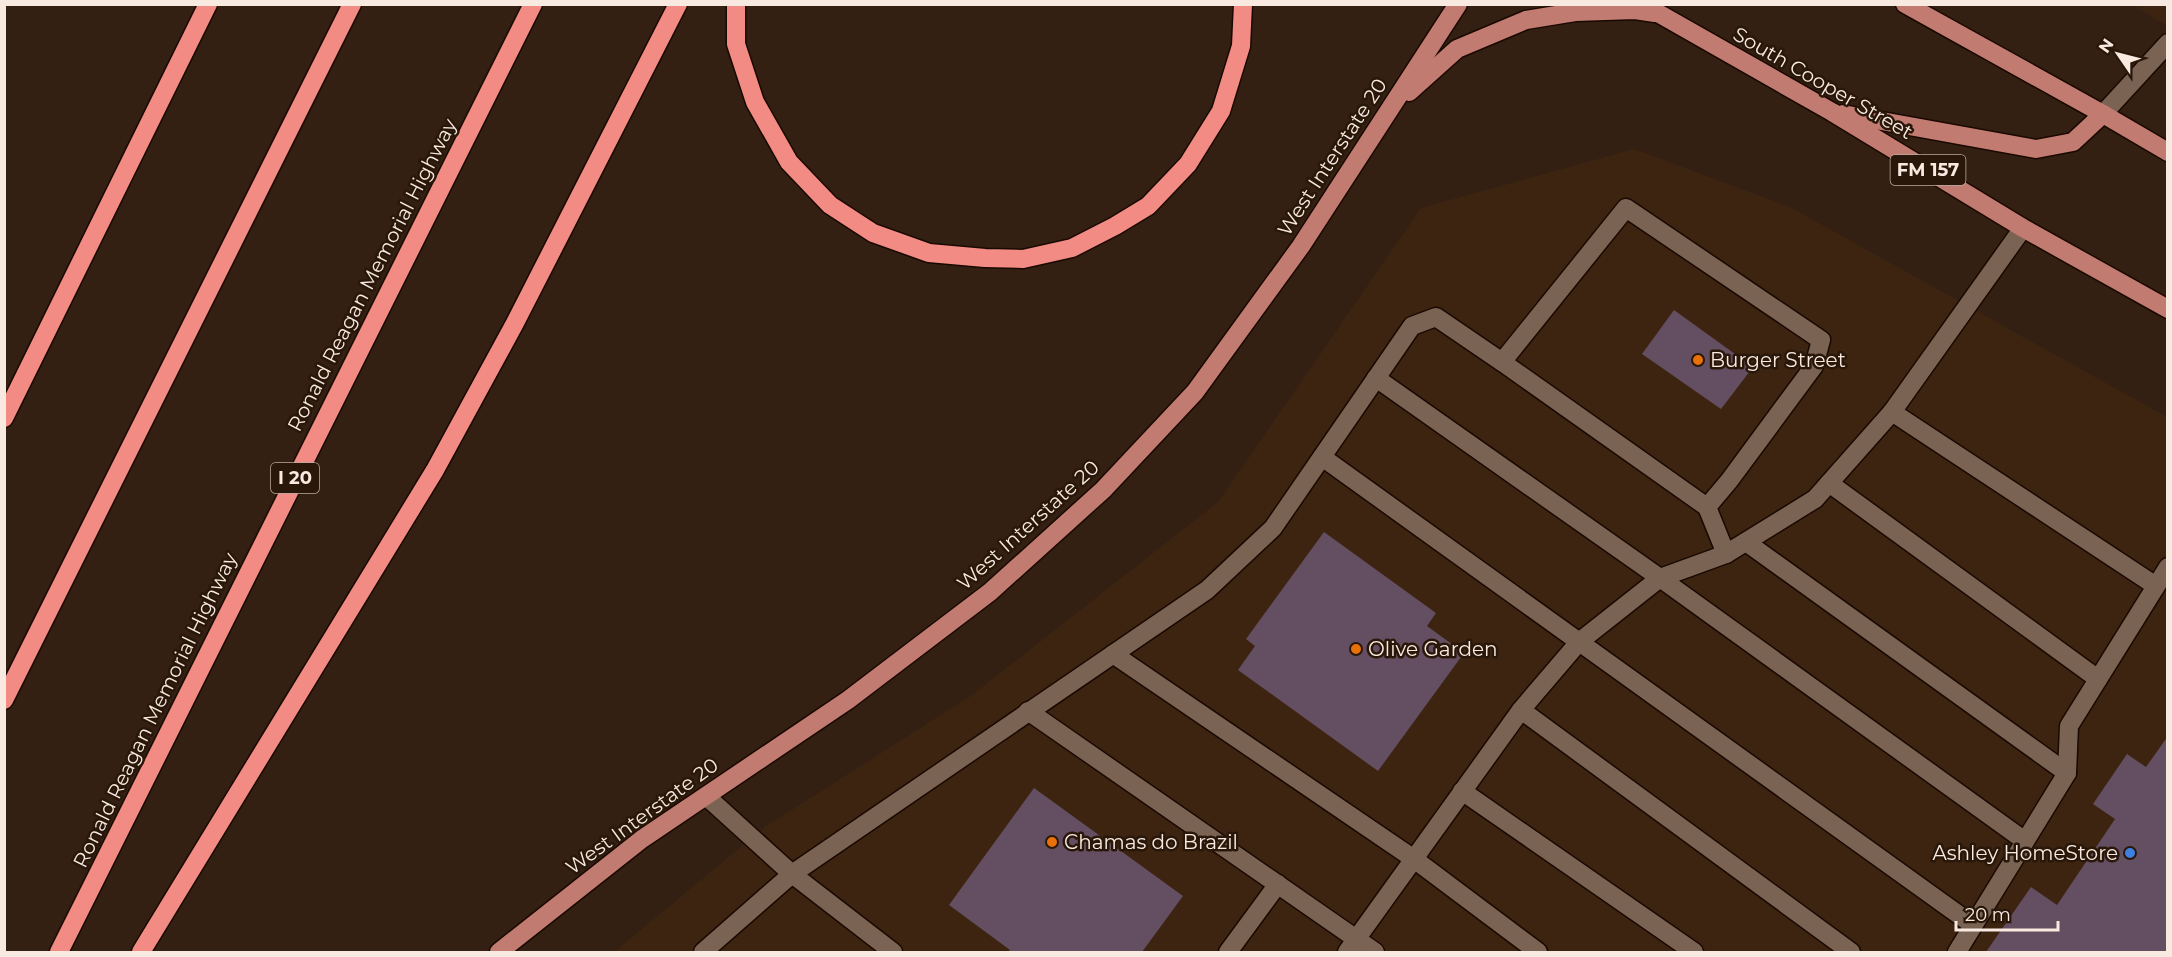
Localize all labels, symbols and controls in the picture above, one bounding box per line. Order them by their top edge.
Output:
street label: South Cooper Street [1729,22,1917,144]
north arrow [2088,24,2148,84]
text: N [2095,35,2118,56]
street label: West Interstate 20 [1272,74,1392,240]
street label: Ronald Reagan Memorial Highway [282,115,462,435]
road number: FM 157 [1890,155,1966,185]
place label: Burger Street [1710,348,1846,372]
marker: Burger Street [1691,353,1705,367]
street label: West Interstate 20 [952,455,1104,595]
road number: I 20 [271,463,319,493]
street label: Ronald Reagan Memorial Highway [68,548,242,871]
place label: Olive Garden [1368,637,1498,661]
marker: Olive Garden [1349,642,1363,656]
street label: West Interstate 20 [561,753,723,879]
place label: Chamas do Brazil [1064,830,1238,854]
marker: Chamas do Brazil [1045,835,1059,849]
place label: Ashley HomeStore [1933,841,2118,865]
marker: Ashley HomeStore [2123,846,2137,860]
scale bar [1956,894,2058,932]
text: 20 m [1965,904,2011,926]

